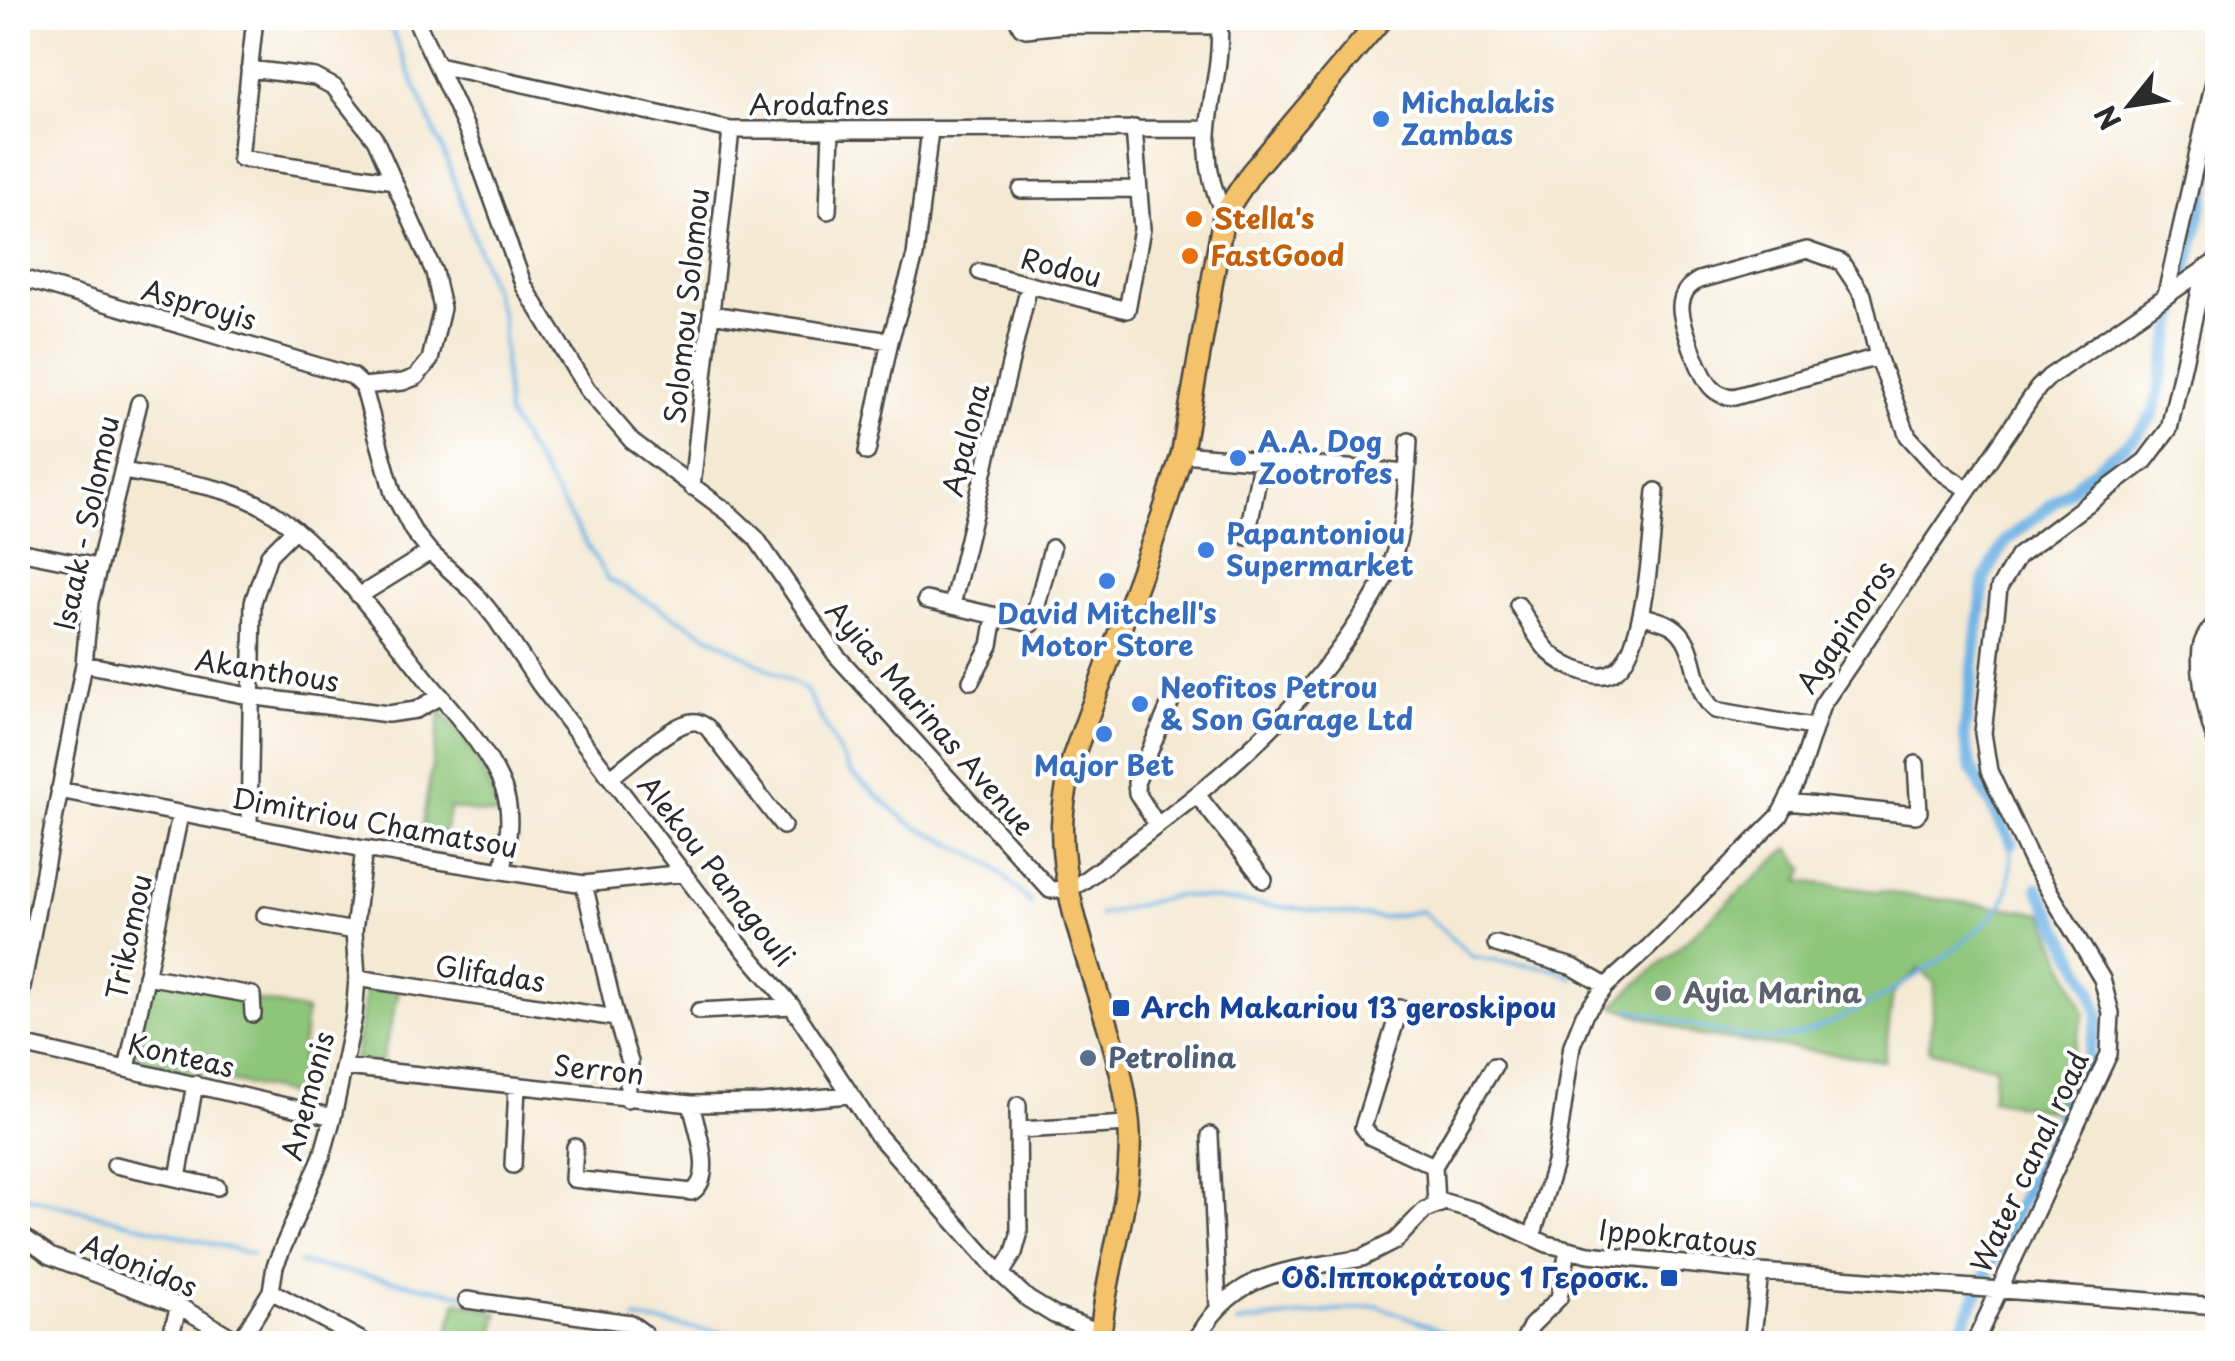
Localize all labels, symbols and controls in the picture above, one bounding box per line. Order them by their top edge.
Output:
north arrow [2080,55,2180,155]
place label: Michalakis Zambas [1401,80,1555,155]
street label: Arodafnes [749,82,889,125]
text: N [2083,98,2131,139]
marker: Michalakis Zambas [1370,108,1392,130]
street label: Solomou Solomou [652,186,719,426]
place label: Stella's [1214,196,1314,239]
marker: Stella's [1183,208,1205,230]
place label: FastGood [1210,233,1344,276]
street label: Rodou [1016,236,1106,297]
marker: FastGood [1179,245,1201,267]
street label: Asproyis [137,267,262,340]
street label: Apalona [930,378,999,501]
street label: Isaak - Solomou [42,411,129,634]
place label: A.A. Dog Zootrofes [1258,419,1392,494]
marker: A.A. Dog Zootrofes [1227,447,1249,469]
place label: Papantoniou Supermarket [1226,511,1414,586]
marker: Papantoniou Supermarket [1195,539,1217,561]
street label: Agapinoros [1784,551,1905,701]
marker: David Mitchell's Motor Store [1096,570,1118,592]
street label: Ayias Marinas Avenue [817,590,1046,844]
place label: David Mitchell's Motor Store [997,591,1217,666]
street label: Akanthous [192,637,342,702]
place label: Neofitos Petrou & Son Garage Ltd [1160,665,1413,740]
marker: Neofitos Petrou & Son Garage Ltd [1129,693,1151,715]
marker: Major Bet [1093,723,1115,745]
place label: Major Bet [1034,743,1174,786]
street label: Alekou Panagouli [628,765,806,975]
street label: Dimitriou Chamatsou [229,775,522,868]
street label: Trikomou [93,870,162,1004]
street label: Glifadas [432,943,548,1002]
place label: Ayia Marina [1683,970,1862,1013]
marker: Ayia Marina [1652,982,1674,1004]
place label: Arch Makariou 13 geroskipou [1141,985,1557,1028]
marker: Arch Makariou 13 geroskipou [1110,997,1132,1019]
street label: Konteas [124,1021,239,1088]
street label: Anemonis [269,1026,344,1165]
place label: Petrolina [1108,1035,1237,1078]
street label: Serron [552,1042,646,1095]
street label: Water canal road [1958,1044,2099,1279]
marker: Petrolina [1077,1047,1099,1069]
street label: Ippokratous [1597,1207,1760,1266]
street label: Adonidos [75,1222,204,1307]
place label: Οδ.Ιπποκράτους 1 Γεροσκ. [1281,1255,1649,1298]
marker: Οδ.Ιπποκράτους 1 Γεροσκ. [1658,1267,1680,1289]

